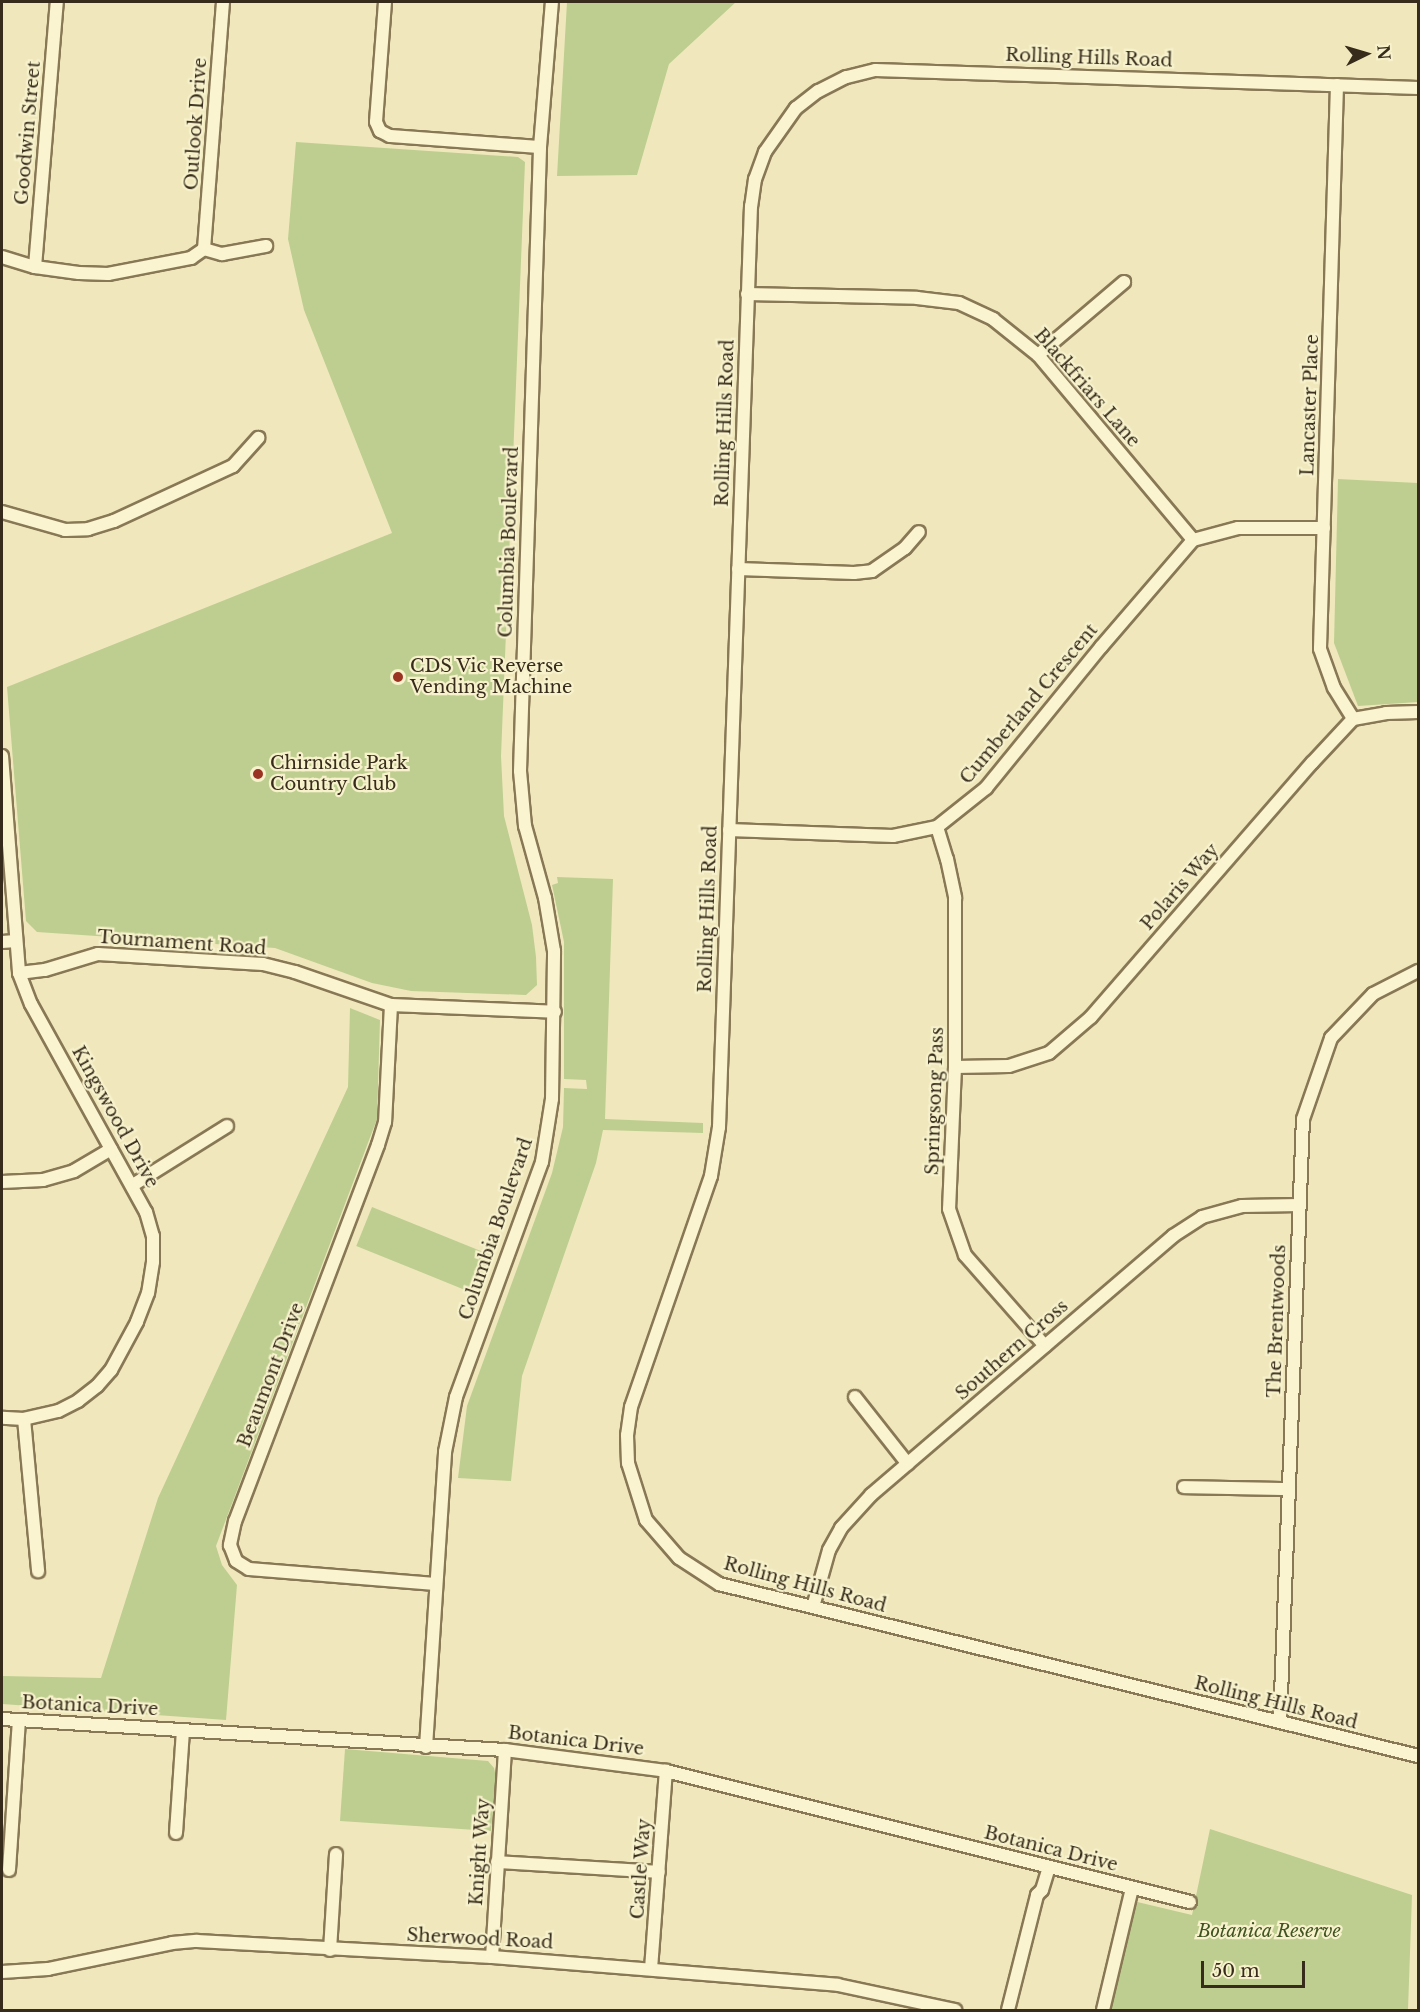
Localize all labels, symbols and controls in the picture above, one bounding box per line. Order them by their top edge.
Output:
north arrow [1336,24,1396,84]
street label: Rolling Hills Road [1005,44,1173,72]
text: N [1373,44,1395,61]
street label: Outlook Drive [181,57,211,191]
street label: Goodwin Street [11,60,45,206]
street label: Blackfriars Lane [1030,324,1144,452]
street label: Lancaster Place [1297,334,1323,476]
street label: Rolling Hills Road [711,339,739,507]
street label: Columbia Boulevard [495,446,523,638]
street label: Cumberland Crescent [956,619,1102,789]
place label: CDS Vic Reverse Vending Machine [410,656,572,698]
marker: CDS Vic Reverse Vending Machine [391,670,405,684]
place label: Chirnside Park Country Club [270,753,408,795]
marker: Chirnside Park Country Club [251,767,265,781]
street label: Rolling Hills Road [694,825,722,993]
street label: Polaris Way [1136,839,1224,935]
street label: Tournament Road [97,926,267,960]
street label: Springsong Pass [922,1026,948,1176]
street label: Kingswood Drive [67,1042,163,1192]
street label: Columbia Boulevard [455,1135,537,1323]
street label: The Brentwoods [1264,1244,1290,1398]
street label: Southern Cross [951,1295,1073,1405]
street label: Beaumont Drive [233,1300,309,1450]
street label: Rolling Hills Road [721,1553,889,1617]
street label: Rolling Hills Road [1192,1672,1360,1734]
street label: Botanica Drive [21,1692,159,1720]
street label: Botanica Drive [507,1722,645,1760]
street label: Knight Way [465,1797,495,1907]
street label: Castle Way [627,1818,655,1920]
street label: Botanica Drive [982,1822,1120,1876]
park label: Botanica Reserve [1197,1920,1341,1942]
street label: Sherwood Road [406,1924,554,1954]
scale bar [1204,1949,1308,1987]
text: 50 m [1212,1960,1260,1982]

